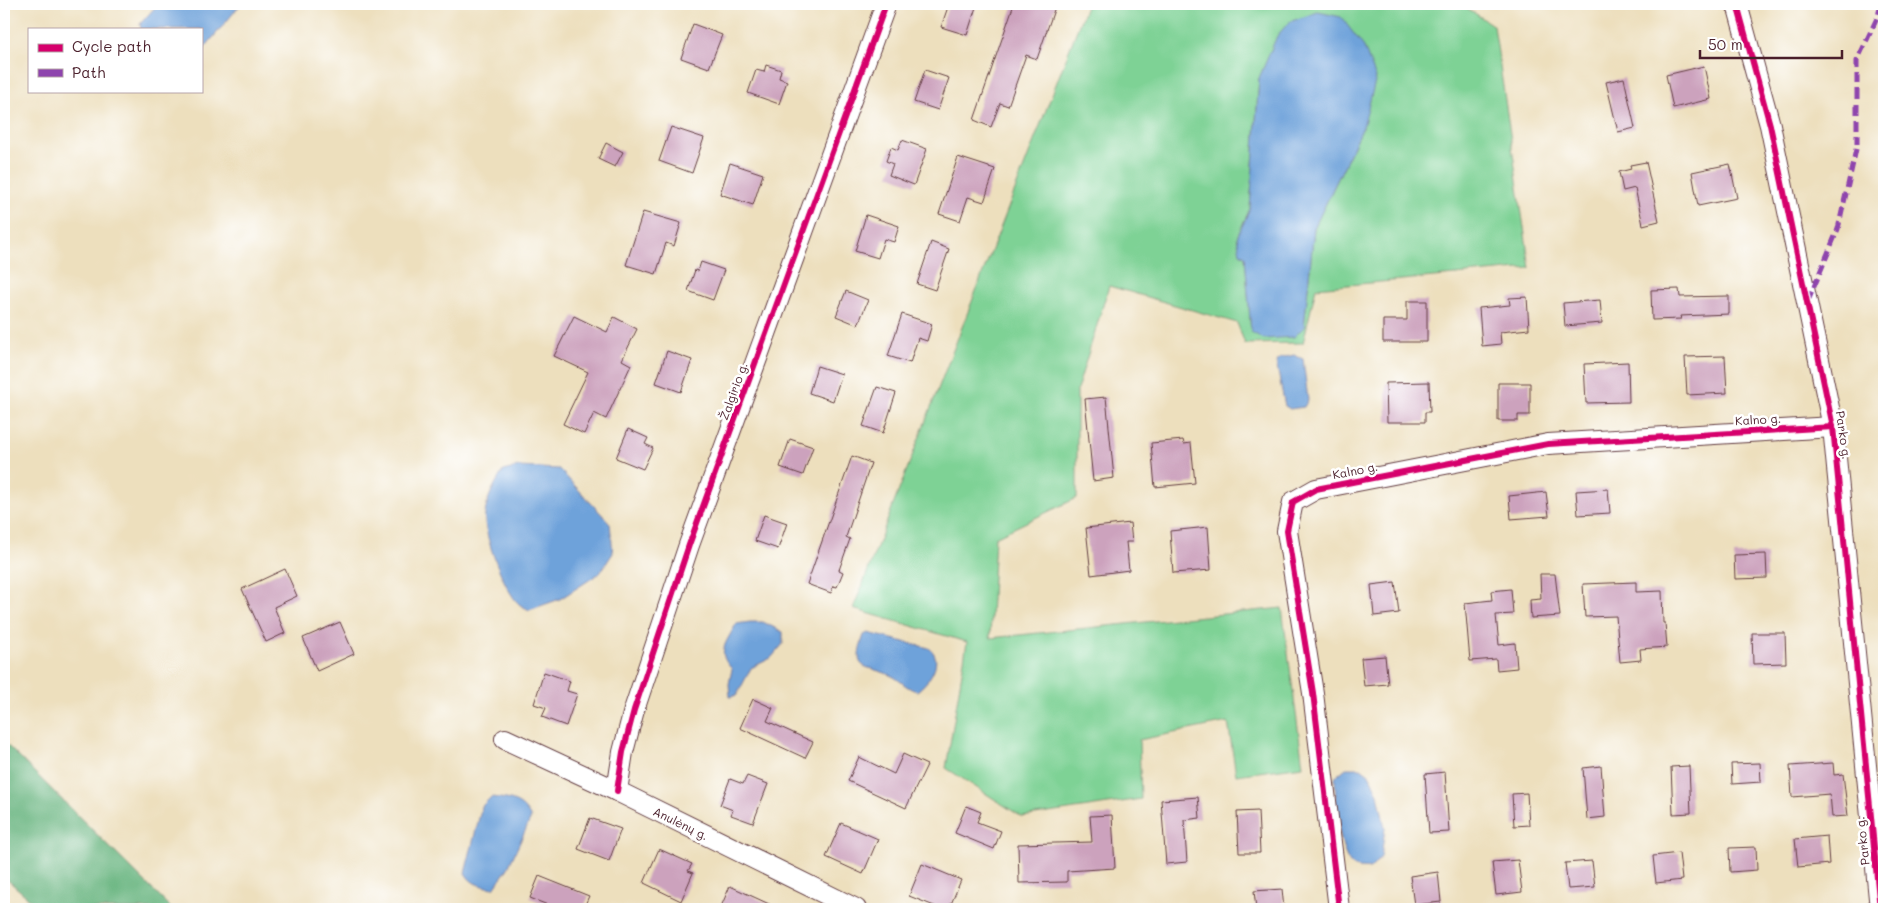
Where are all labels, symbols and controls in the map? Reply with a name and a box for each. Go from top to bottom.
legend [28,28,202,92]
scale bar [1700,28,1843,60]
text: 50 m [1708,34,1743,54]
text: Cycle path [72,36,151,56]
text: Path [72,62,106,82]
street label: Žalgirio g. [715,360,751,422]
street label: Kalno g. [1735,410,1781,428]
street label: Parko g. [1833,410,1855,460]
street label: Kalno g. [1331,458,1379,482]
street label: Anulėnų g. [651,803,711,843]
street label: Parko g. [1851,816,1873,866]

